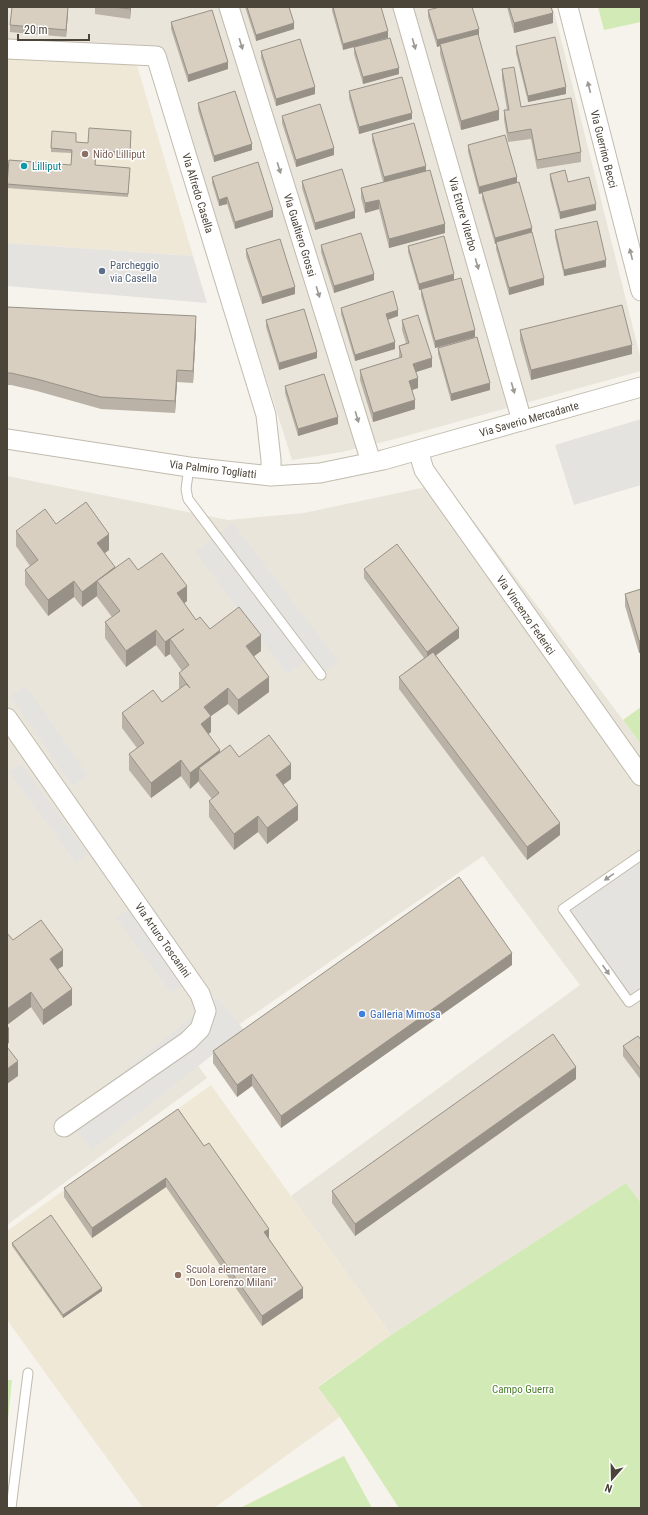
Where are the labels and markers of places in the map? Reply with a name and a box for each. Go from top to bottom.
place label: Nido Lilliput [93,148,145,161]
marker: Nido Lilliput [80,149,90,159]
place label: Lilliput [32,160,61,173]
marker: Lilliput [19,161,29,171]
place label: Parcheggio via Casella [110,259,159,285]
marker: Parcheggio via Casella [97,266,107,276]
place label: Galleria Mimosa [370,1008,441,1021]
marker: Galleria Mimosa [357,1009,367,1019]
place label: Scuola elementare "Don Lorenzo Milani" [186,1263,276,1289]
marker: Scuola elementare "Don Lorenzo Milani" [173,1270,183,1280]

